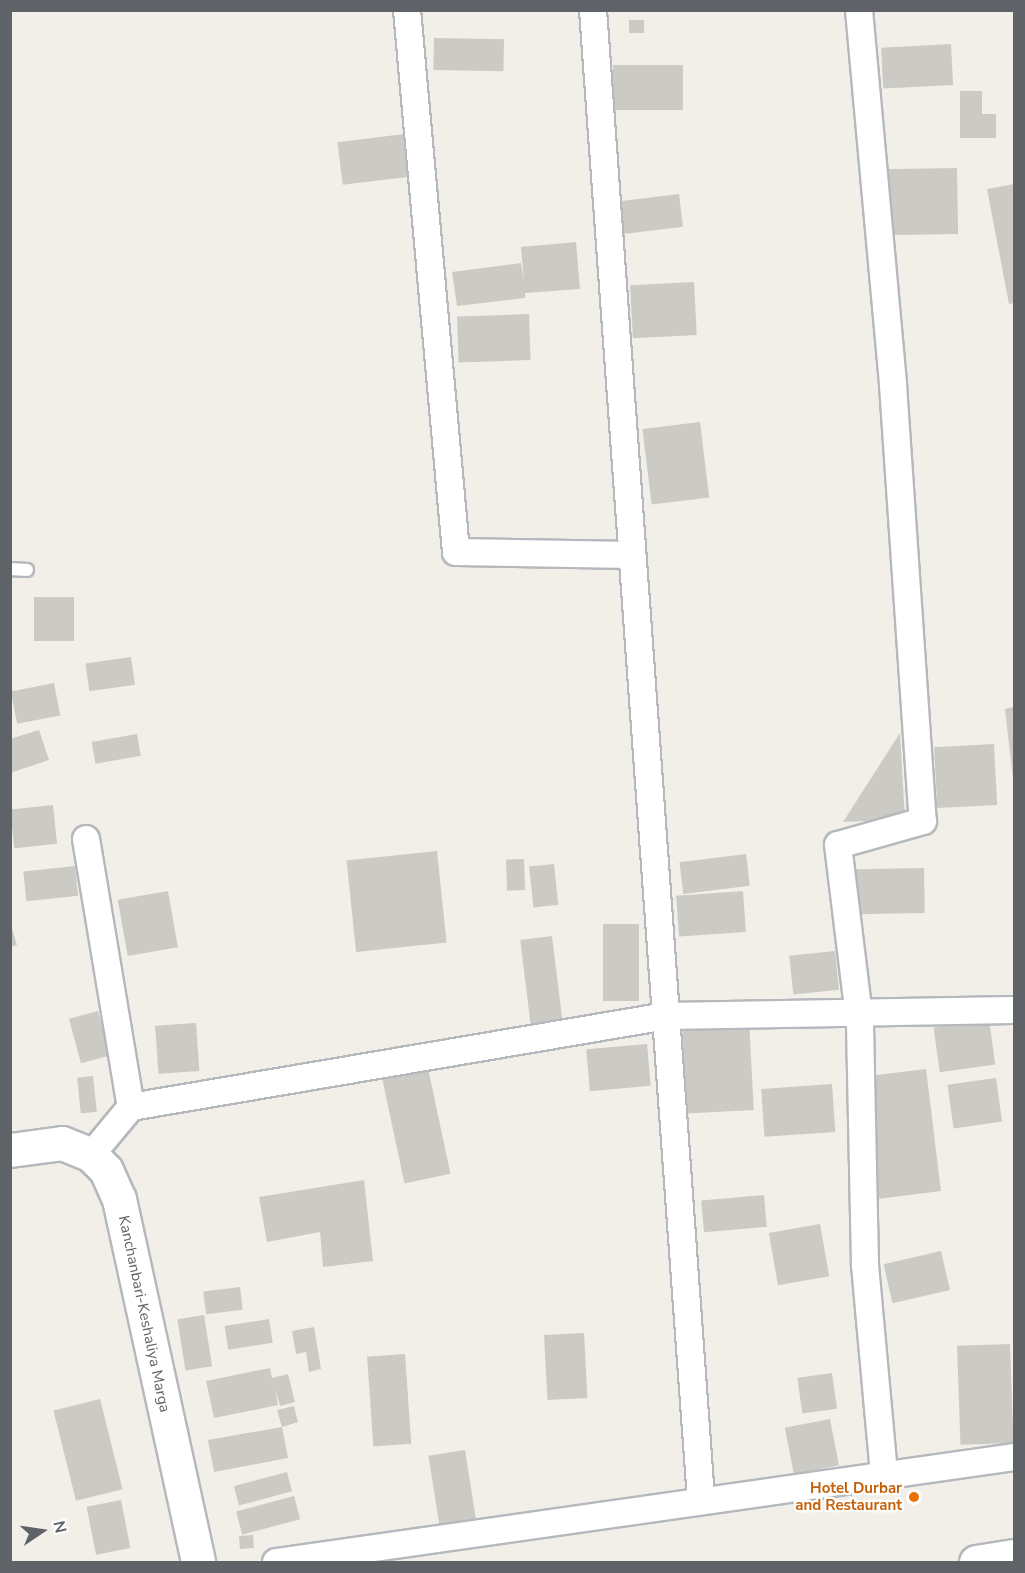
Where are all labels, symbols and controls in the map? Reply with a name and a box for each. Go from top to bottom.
street label: Kanchanbari-Keshaliya Marga [114,1214,174,1414]
place label: Hotel Durbar and Restaurant [795,1479,902,1514]
marker: Hotel Durbar and Restaurant [907,1490,921,1504]
north arrow [12,1501,72,1561]
text: N [47,1519,72,1535]

